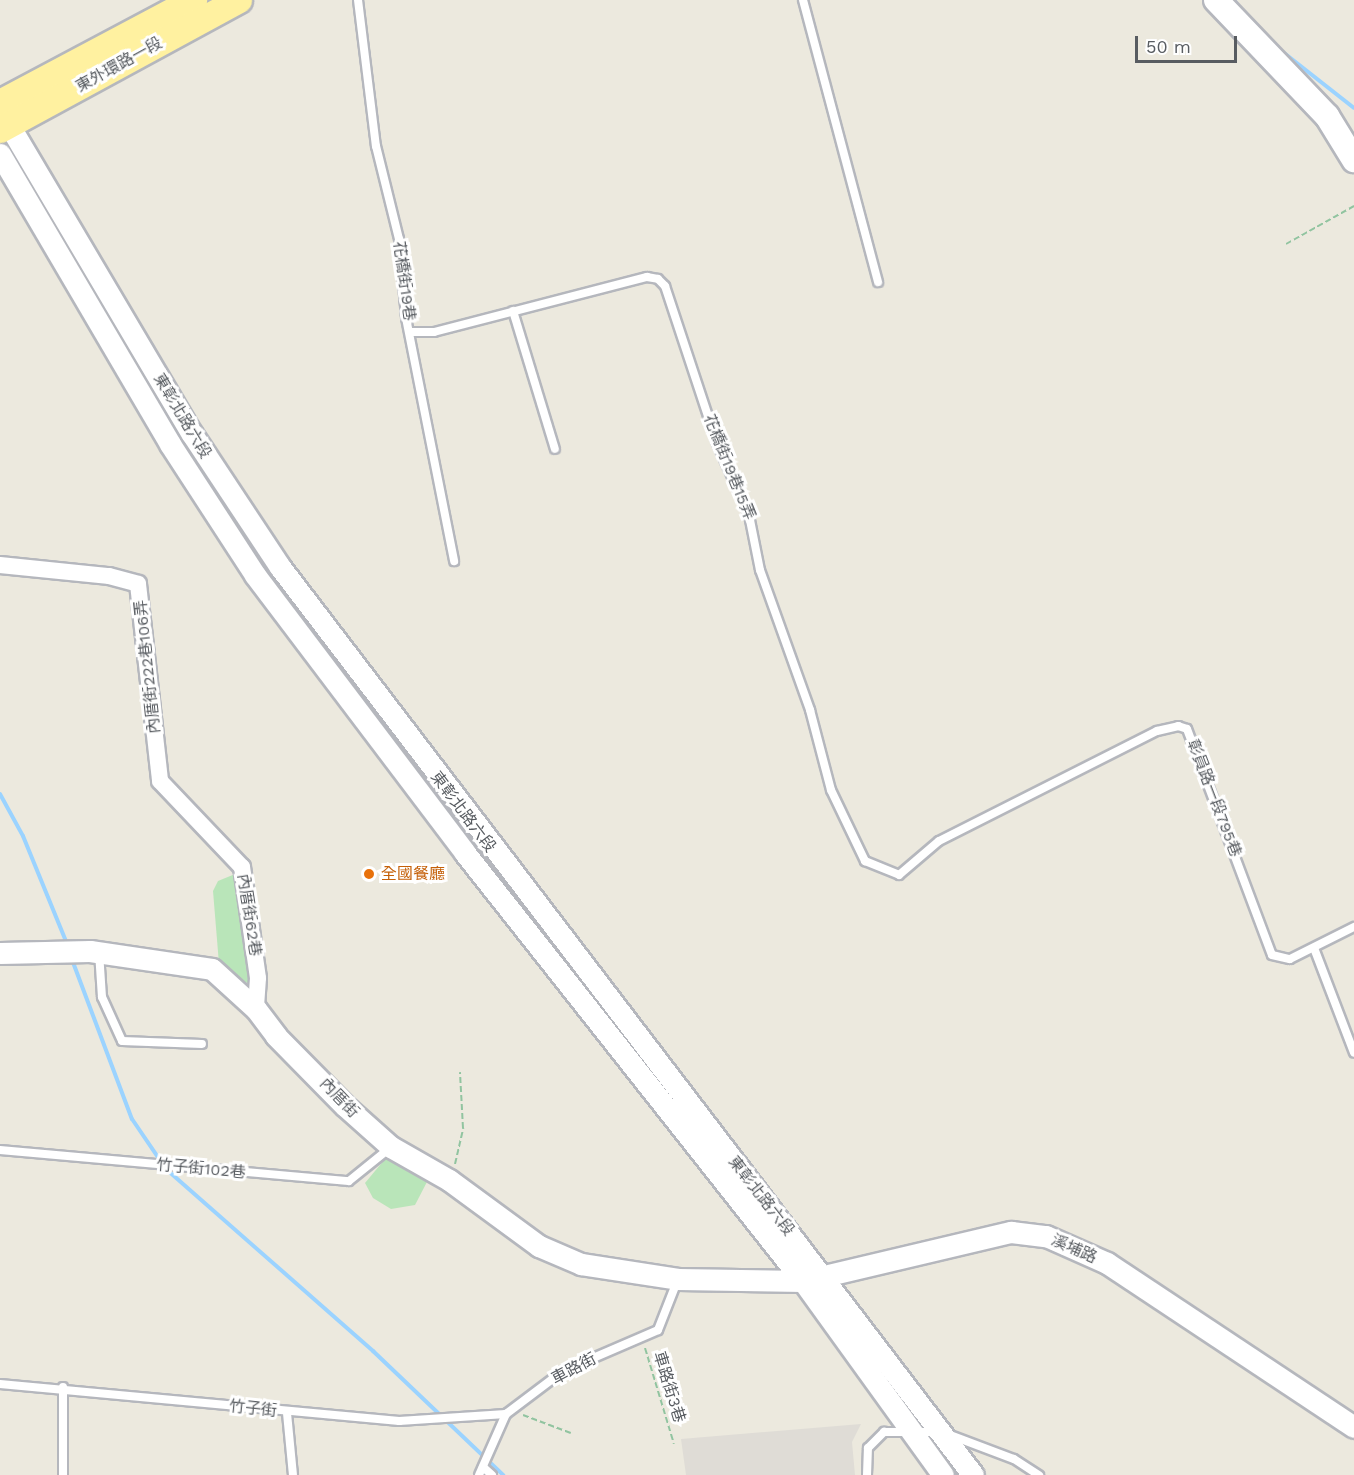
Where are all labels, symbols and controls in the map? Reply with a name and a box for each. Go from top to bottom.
scale bar [1138,24,1240,62]
street label: 東外環路一段 [72,33,166,97]
text: 50 m [1146,36,1191,57]
street label: 花橋街19巷 [389,240,419,322]
street label: 東彰北路六段 [149,370,215,462]
street label: 花橋街19巷15弄 [699,412,759,522]
street label: 內厝街222巷106弄 [131,599,165,735]
street label: 彰員路一段795巷 [1183,737,1245,859]
street label: 東彰北路六段 [426,768,500,856]
place label: 全國餐廳 [381,864,445,884]
marker: 全國餐廳 [362,867,376,881]
street label: 內厝街62巷 [233,872,265,958]
street label: 內厝街 [315,1074,363,1122]
street label: 東彰北路六段 [724,1152,798,1240]
street label: 竹子街102巷 [156,1156,246,1182]
street label: 溪埔路 [1048,1230,1100,1268]
street label: 車路街 [548,1349,600,1389]
street label: 車路街3巷 [649,1349,689,1425]
street label: 竹子街 [228,1397,278,1421]

